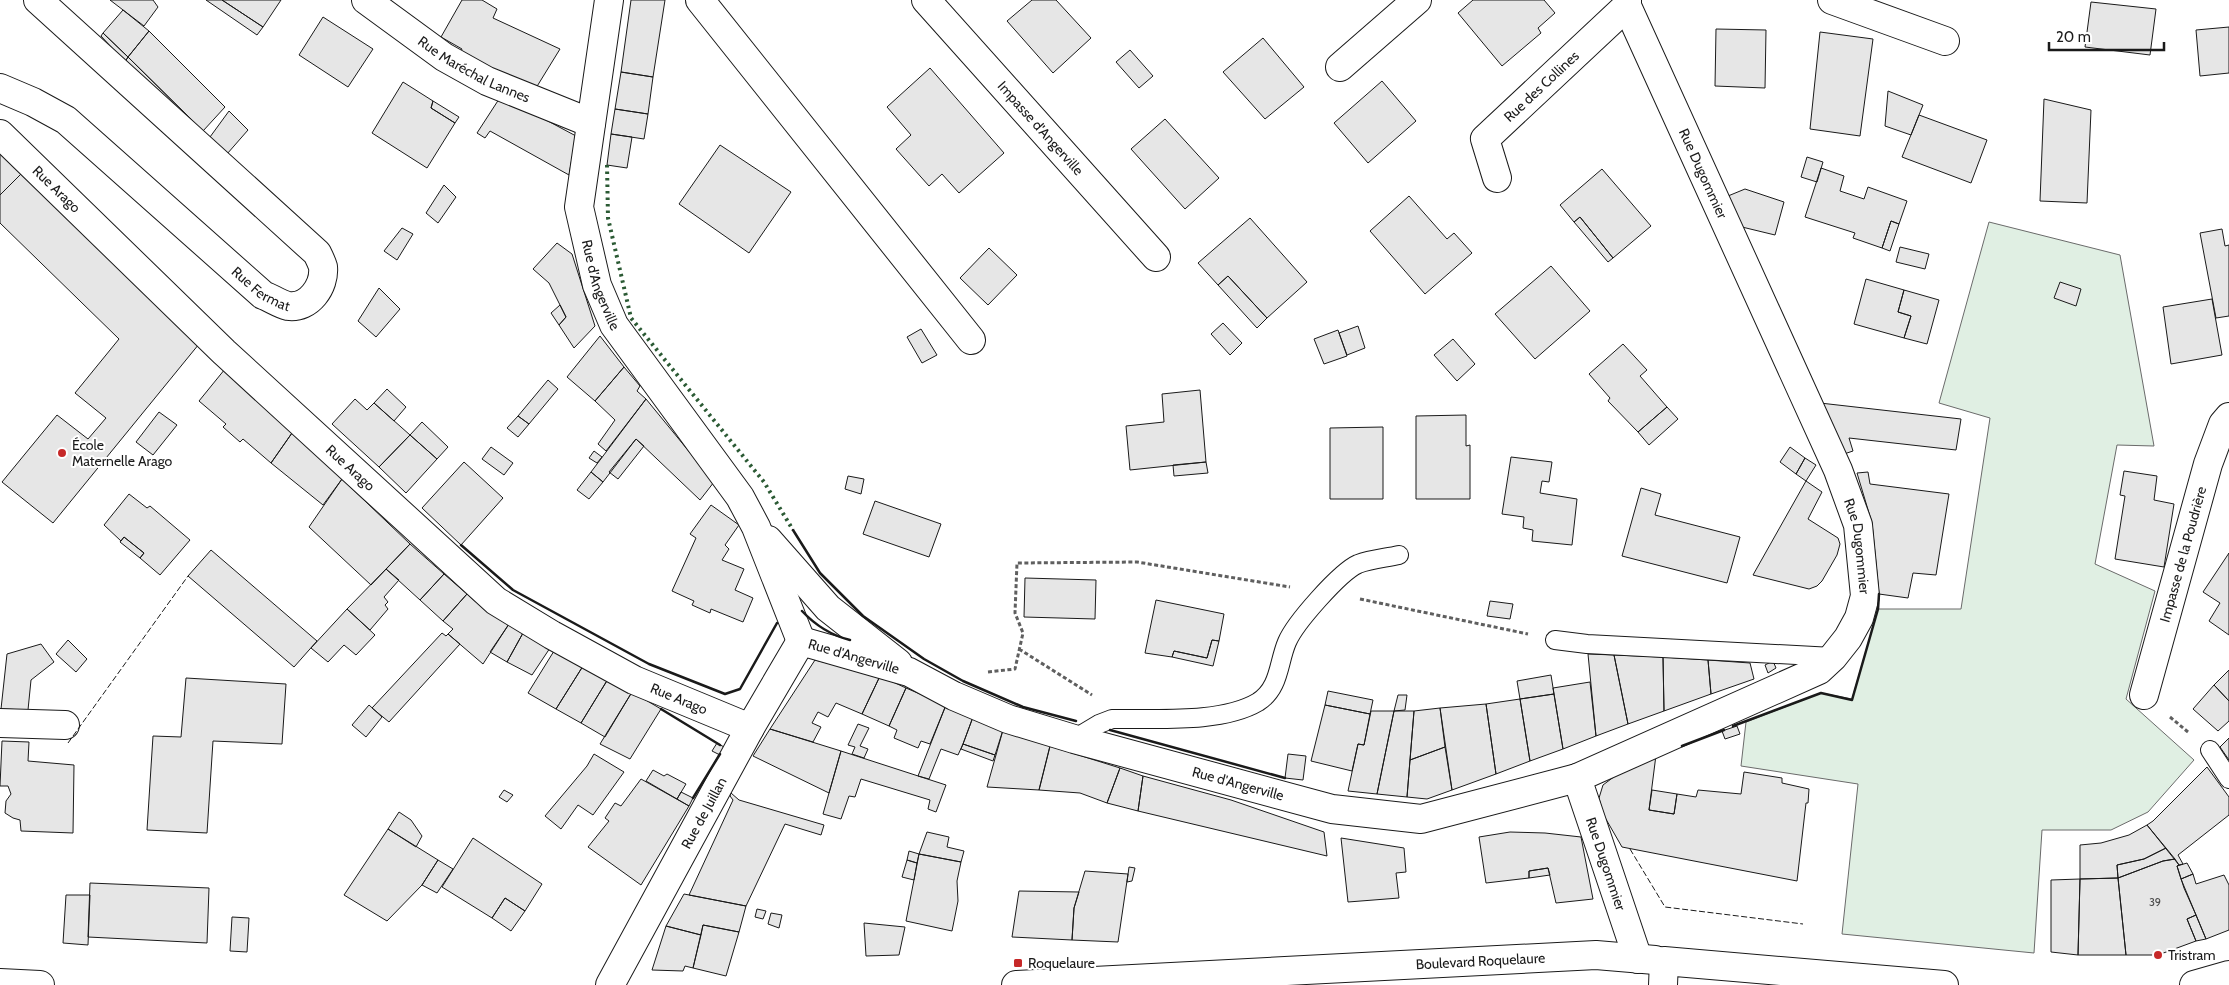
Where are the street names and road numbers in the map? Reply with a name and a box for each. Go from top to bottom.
street label: Rue Maréchal Lannes [414,32,533,107]
street label: Rue des Collines [1500,47,1583,126]
street label: Impasse d'Angerville [994,77,1088,179]
street label: Rue Dugommier [1675,126,1732,222]
street label: Rue Arago [29,162,85,217]
street label: Rue d'Angerville [578,238,624,334]
street label: Rue Fermat [228,262,292,315]
street label: Rue Arago [322,441,379,495]
street label: Impasse de la Poudrière [2156,484,2210,624]
street label: Rue Dugommier [1840,496,1874,595]
street label: Rue d'Angerville [806,635,902,678]
street label: Rue Arago [648,679,711,719]
street label: Rue d'Angerville [1190,762,1286,805]
street label: Rue de Juillan [677,774,731,852]
street label: Rue Dugommier [1582,815,1630,913]
street label: Boulevard Roquelaure [1415,949,1546,973]

